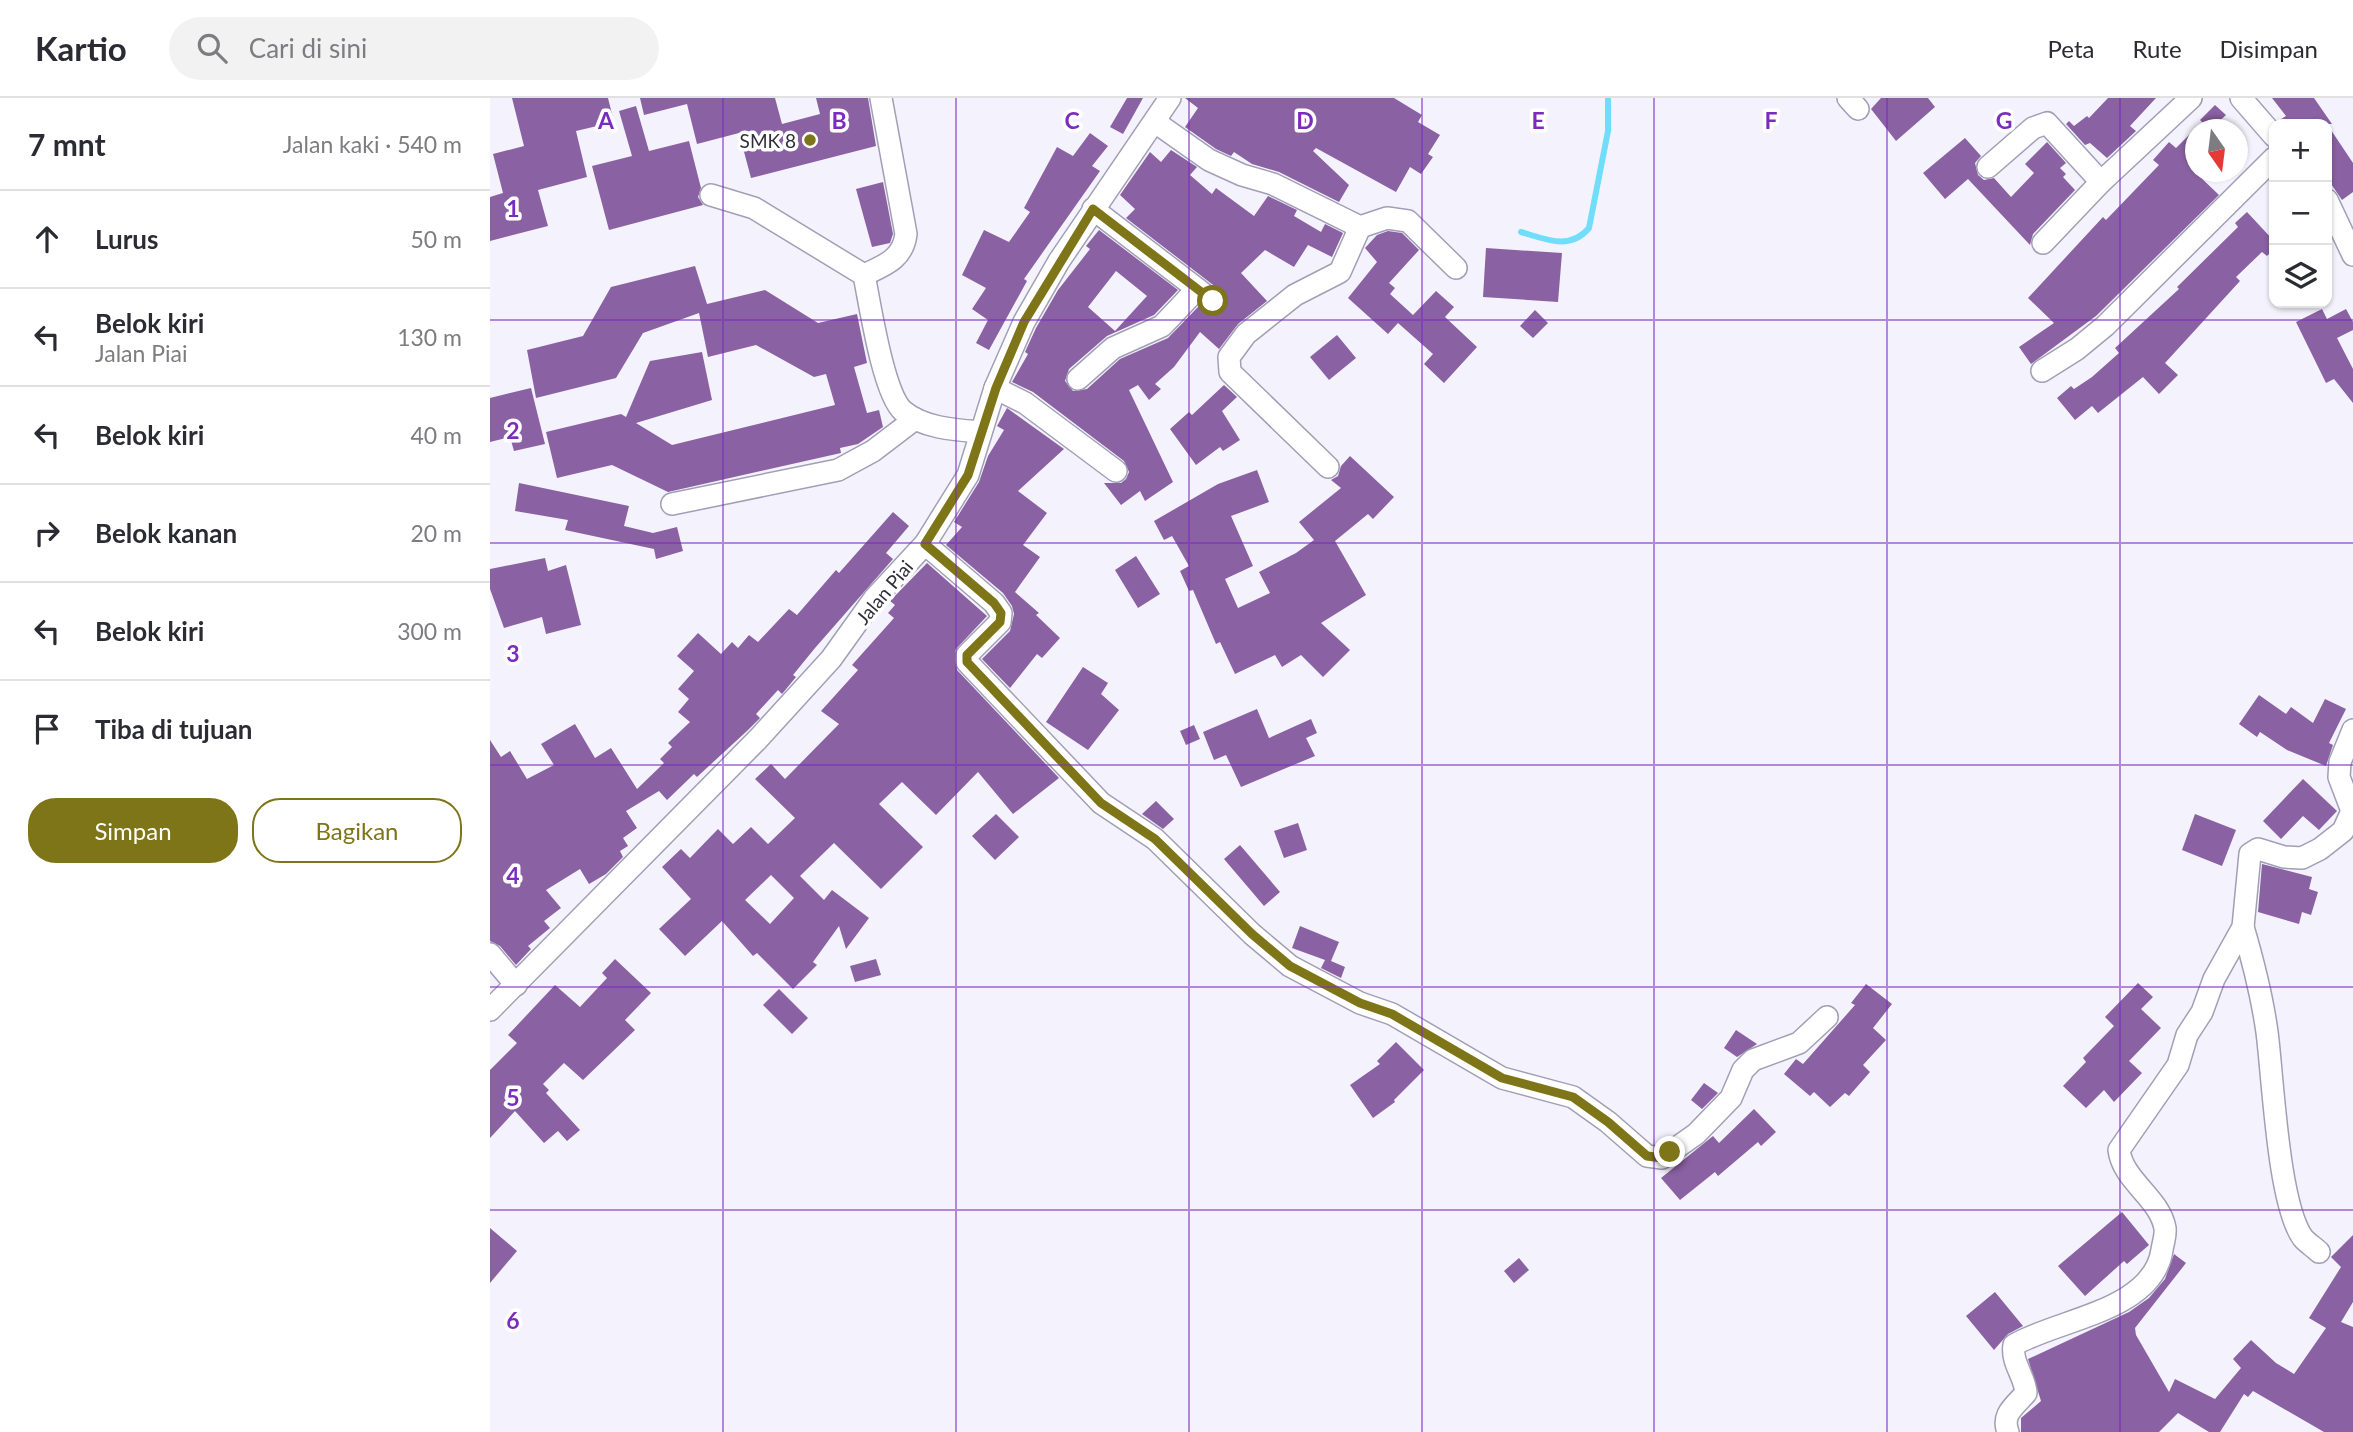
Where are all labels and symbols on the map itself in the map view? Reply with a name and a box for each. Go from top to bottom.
text: A [597,106,615,134]
text: B [831,106,847,134]
text: C [1064,106,1080,134]
text: D [1296,106,1314,134]
text: E [1531,106,1545,134]
text: F [1764,106,1778,134]
text: G [1996,106,2012,134]
north arrow [2185,119,2248,182]
place label: SMK 8 [740,129,796,152]
marker: SMK 8 [802,132,818,148]
text: 1 [506,194,520,222]
route start [1197,285,1228,316]
text: 2 [506,416,520,444]
street label: Jalan Piai [851,555,917,629]
text: 3 [506,639,520,667]
text: 4 [506,861,520,889]
text: 5 [506,1083,520,1111]
route end [1654,1136,1685,1167]
text: 6 [506,1306,520,1334]

